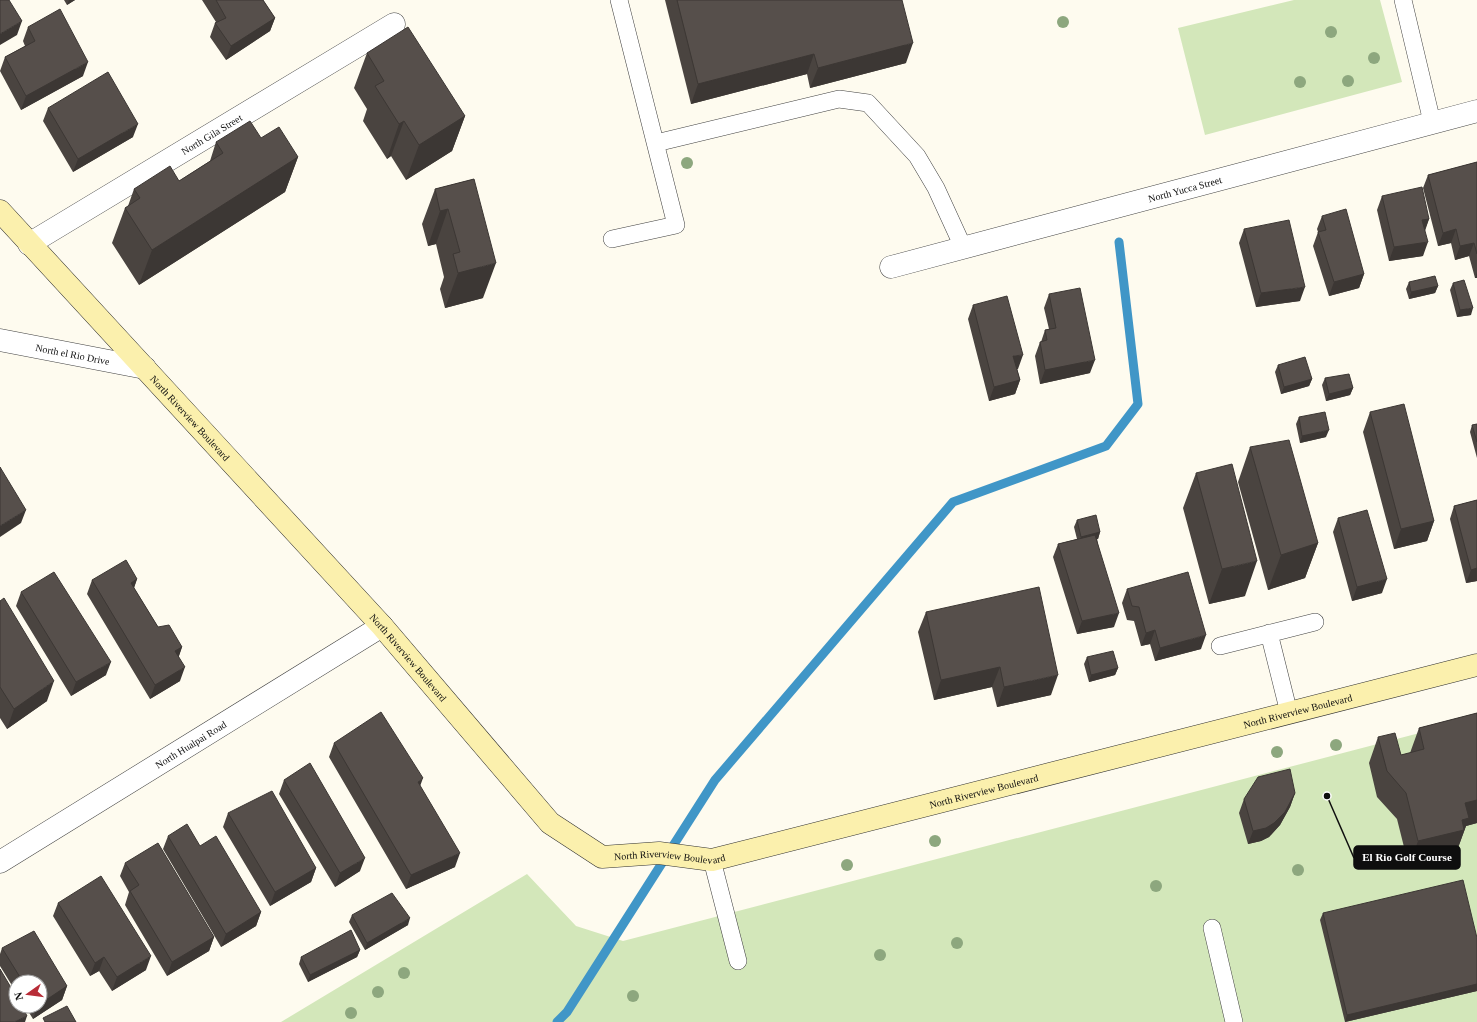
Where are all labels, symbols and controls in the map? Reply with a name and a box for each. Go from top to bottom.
street label: North Gila Street [179,112,244,157]
street label: North Yucca Street [1147,174,1223,204]
street label: North el Rio Drive [35,342,111,367]
street label: North Riverview Boulevard [148,373,232,463]
street label: North Riverview Boulevard [367,612,449,704]
street label: North Riverview Boulevard [1242,692,1353,730]
street label: North Hualpai Road [153,719,228,771]
street label: North Riverview Boulevard [928,772,1039,810]
callout: El Rio Golf Course [1354,846,1460,869]
street label: North Riverview Boulevard [614,848,726,866]
text: El Rio Golf Course [1362,851,1452,863]
north arrow [8,974,48,1014]
text: N [12,991,25,1002]

